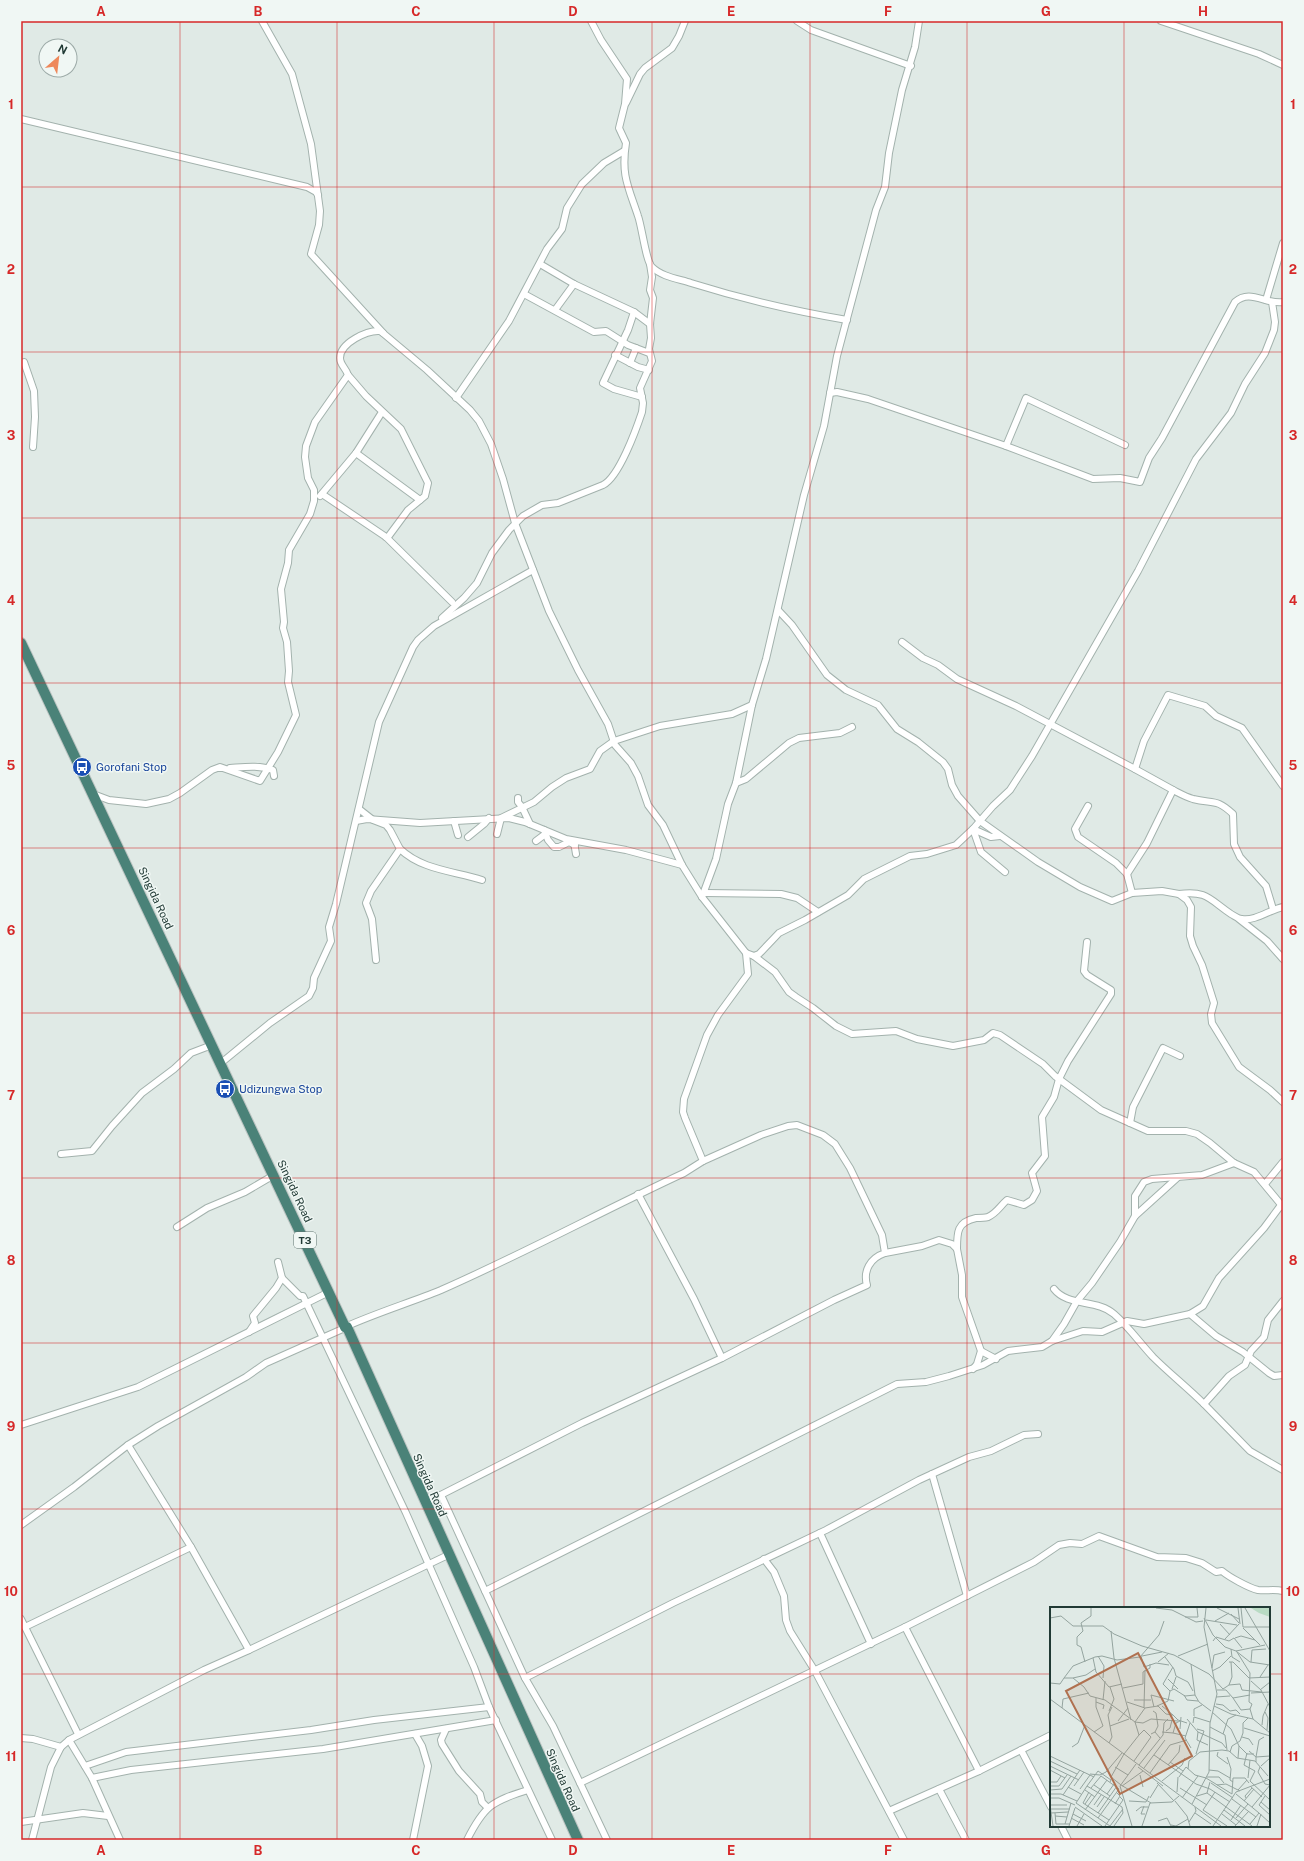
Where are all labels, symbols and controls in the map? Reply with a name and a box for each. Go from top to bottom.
text: A [96,4,106,19]
text: B [254,4,263,19]
text: C [411,4,421,19]
text: D [568,4,578,19]
text: E [727,4,735,19]
text: F [884,4,892,19]
text: G [1041,4,1051,19]
text: H [1198,4,1208,19]
north arrow [38,38,78,78]
text: N [56,42,69,56]
text: 1 [8,97,14,112]
text: 1 [1290,97,1296,112]
text: 2 [7,262,15,277]
text: 2 [1289,262,1297,277]
text: 3 [7,428,16,443]
text: 3 [1289,428,1298,443]
text: 4 [7,593,16,608]
text: 4 [1289,593,1298,608]
bus stop icon: Gorofani Stop [71,756,93,778]
text: 5 [7,758,16,773]
text: 5 [1289,758,1298,773]
place label: Gorofani Stop [96,761,167,773]
street label: Singida Road [136,865,176,931]
text: 6 [7,923,16,938]
text: 6 [1289,923,1298,938]
bus stop icon: Udizungwa Stop [214,1078,236,1100]
place label: Udizungwa Stop [239,1083,323,1095]
text: 7 [7,1088,15,1103]
text: 7 [1289,1088,1297,1103]
street label: Singida Road [275,1158,315,1224]
road number: T3 [294,1232,316,1248]
text: 8 [7,1253,16,1268]
text: 8 [1289,1253,1298,1268]
text: 9 [7,1419,15,1434]
text: 9 [1289,1419,1297,1434]
street label: Singida Road [411,1452,449,1518]
text: 10 [4,1584,18,1599]
text: 10 [1286,1584,1300,1599]
inset map [1050,1607,1270,1827]
street label: Singida Road [544,1747,582,1813]
text: 11 [5,1749,17,1764]
text: 11 [1287,1749,1299,1764]
text: A [96,1843,106,1858]
text: B [254,1843,263,1858]
text: C [411,1843,421,1858]
text: D [568,1843,578,1858]
text: E [727,1843,735,1858]
text: F [884,1843,892,1858]
text: G [1041,1843,1051,1858]
text: H [1198,1843,1208,1858]

